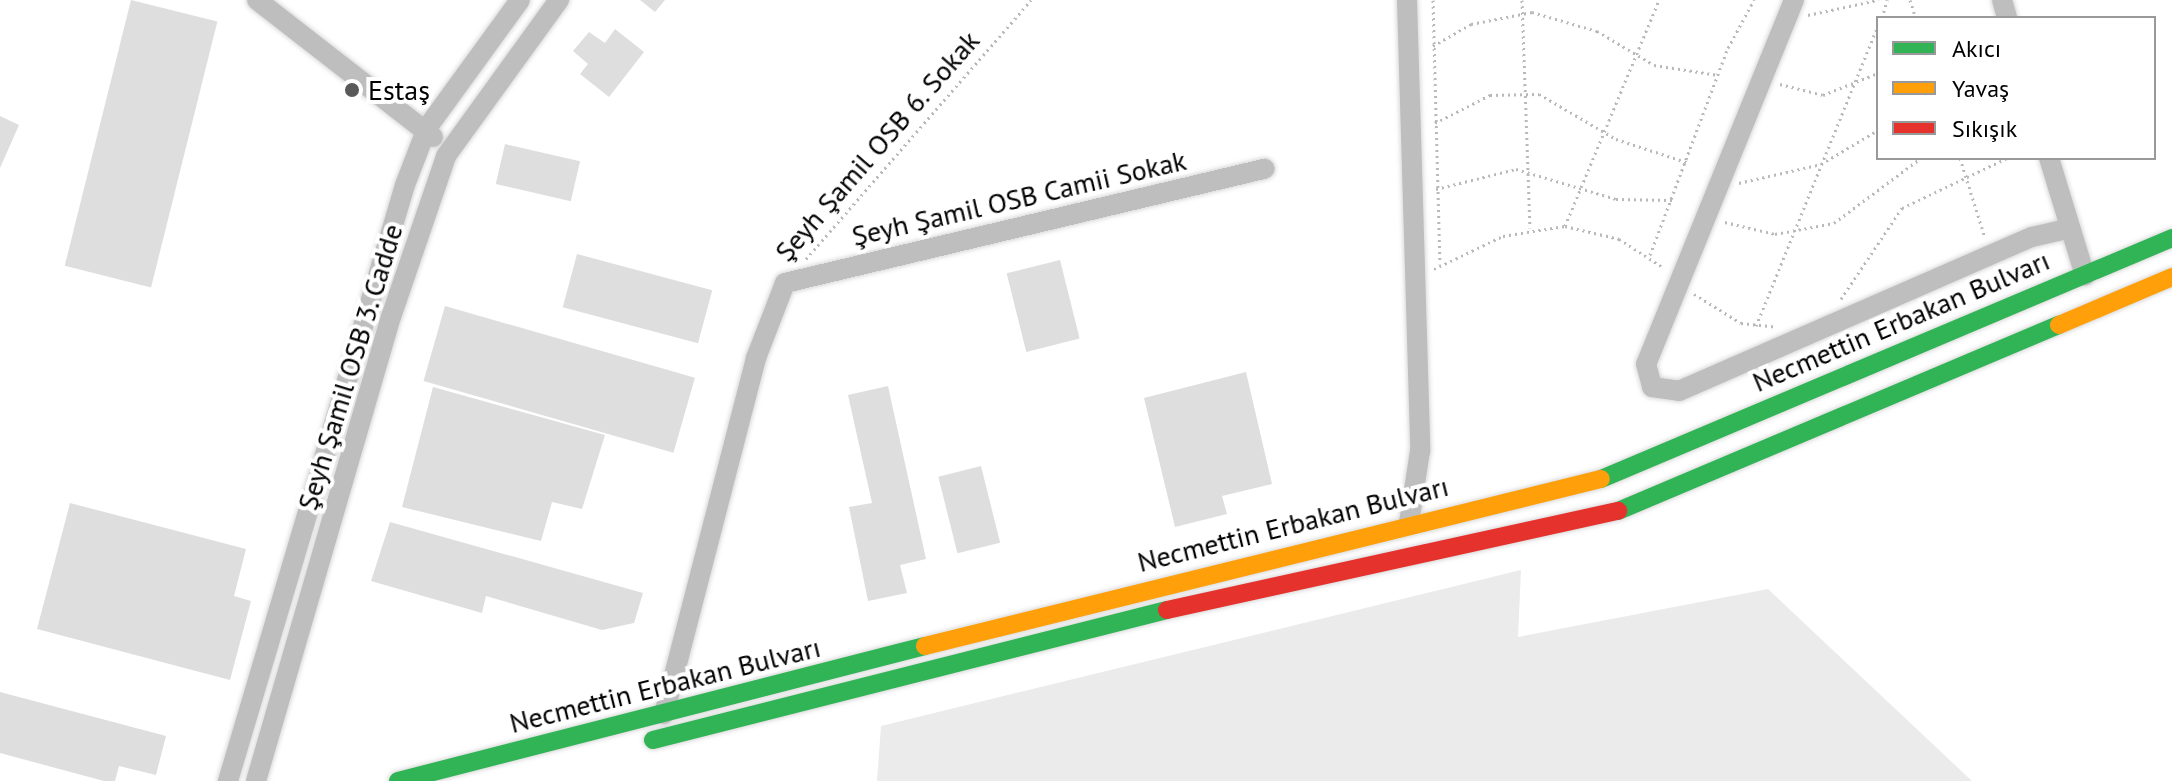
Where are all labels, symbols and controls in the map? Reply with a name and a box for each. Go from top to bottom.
legend [1876,16,2156,160]
street label: Şeyh Şamil OSB 6. Sokak [767,23,987,269]
text: Akıcı [1952,33,2001,64]
place label: Estaş [368,73,430,107]
text: Yavaş [1952,73,2009,104]
marker: Estaş [343,81,361,99]
text: Sıkışık [1952,113,2017,144]
street label: Şeyh Şamil OSB Camii Sokak [849,143,1189,253]
street label: Şeyh Şamil OSB 3. Cadde [290,219,410,515]
street label: Necmettin Erbakan Bulvarı [1747,243,2055,399]
street label: Necmettin Erbakan Bulvarı [1134,469,1452,579]
street label: Necmettin Erbakan Bulvarı [506,630,824,740]

